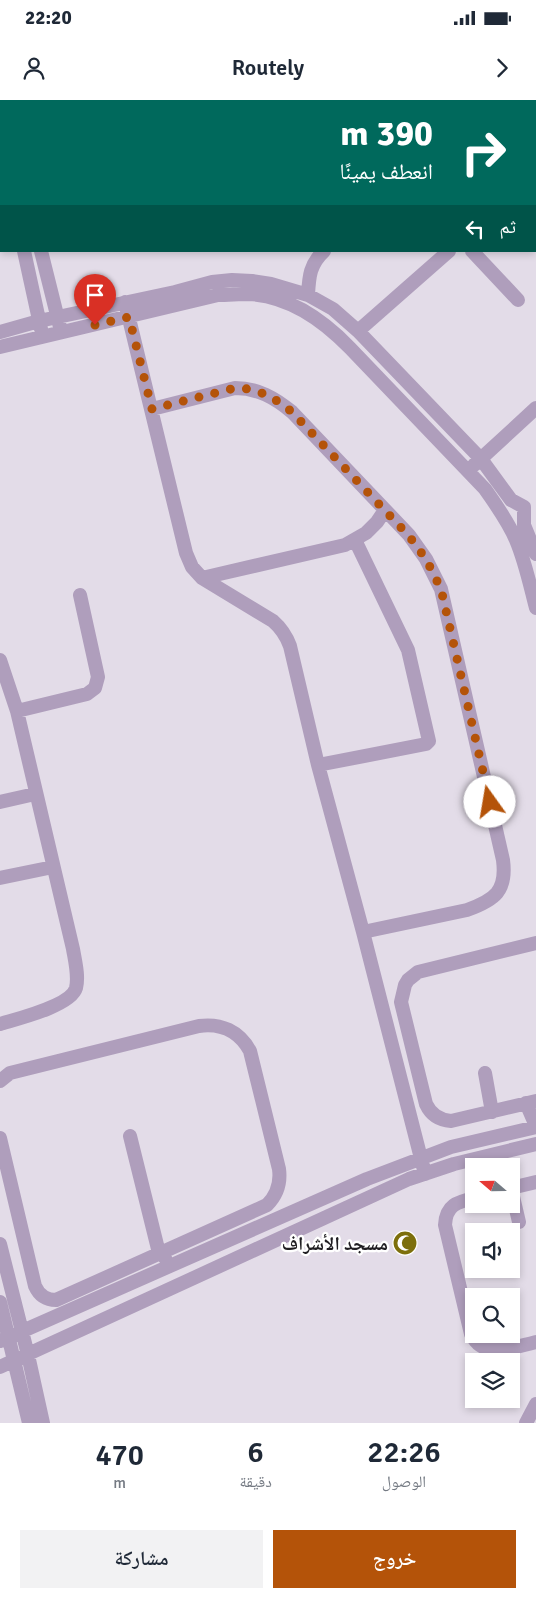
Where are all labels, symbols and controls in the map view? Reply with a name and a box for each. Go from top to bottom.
text: 22:20 [25,6,72,30]
icon: person [20,54,48,82]
text: Routely [232,54,304,81]
icon: forward [488,54,516,82]
text: 390 m [340,112,433,155]
icon: right [451,120,516,185]
text: انعطف يمينًا [339,158,433,185]
icon: left [461,215,489,243]
text: ثم [499,215,516,239]
pin [74,274,116,325]
icon: arrive [81,281,109,309]
position arrow [463,775,515,827]
north arrow [465,1158,520,1212]
map controls [465,1158,520,1408]
button: sound [465,1223,520,1278]
mosque icon: مسجد الأشراف [392,1230,418,1256]
place label: مسجد الأشراف [282,1232,388,1256]
button: search [465,1288,520,1343]
button: layers [465,1353,520,1408]
text: 6 [248,1434,264,1471]
text: 22:26 [367,1434,441,1471]
text: 470 [95,1437,144,1474]
text: دقيقة [239,1472,272,1492]
text: الوصول [382,1472,426,1492]
text: m [113,1473,126,1493]
button: مشاركة [20,1530,263,1588]
button: خروج [273,1530,516,1588]

